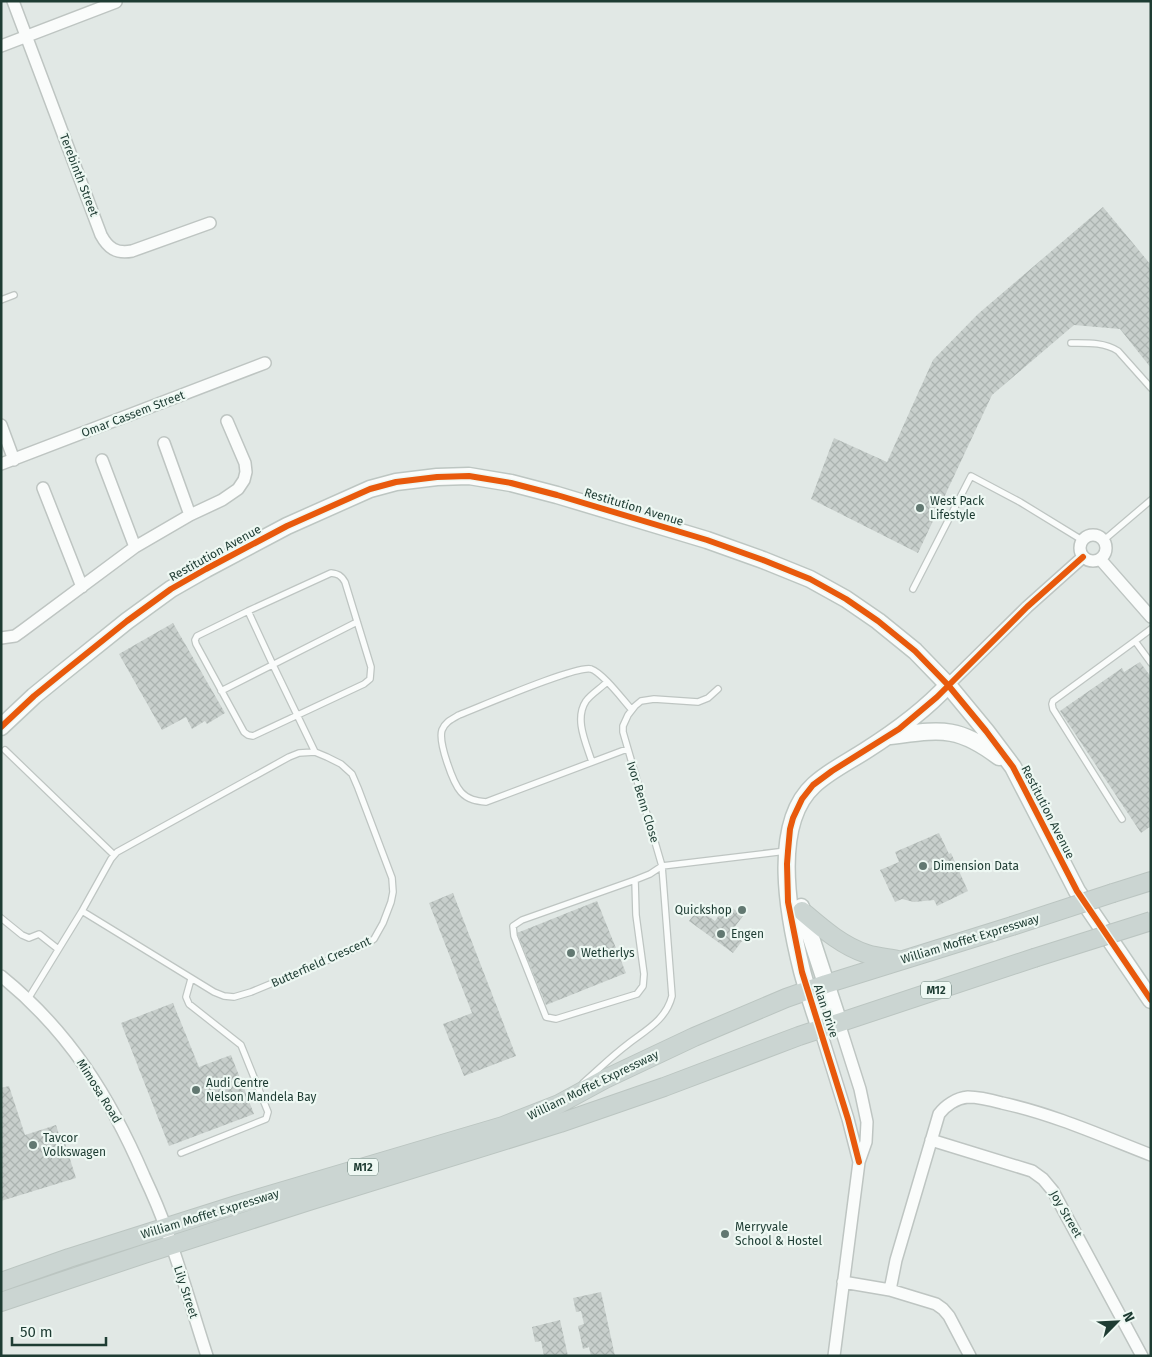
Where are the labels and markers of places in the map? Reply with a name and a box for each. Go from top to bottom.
place label: West Pack Lifestyle [930,494,985,522]
marker: West Pack Lifestyle [914,502,926,514]
place label: Dimension Data [933,859,1019,873]
marker: Dimension Data [917,860,929,872]
place label: Quickshop [675,903,732,917]
marker: Quickshop [736,904,748,916]
place label: Engen [731,927,764,941]
marker: Engen [715,928,727,940]
place label: Wetherlys [581,946,635,960]
marker: Wetherlys [565,947,577,959]
place label: Audi Centre Nelson Mandela Bay [206,1076,316,1104]
marker: Audi Centre Nelson Mandela Bay [190,1084,202,1096]
place label: Tavcor Volkswagen [43,1131,106,1159]
marker: Tavcor Volkswagen [27,1139,39,1151]
place label: Merryvale School & Hostel [735,1220,822,1248]
marker: Merryvale School & Hostel [719,1228,731,1240]

